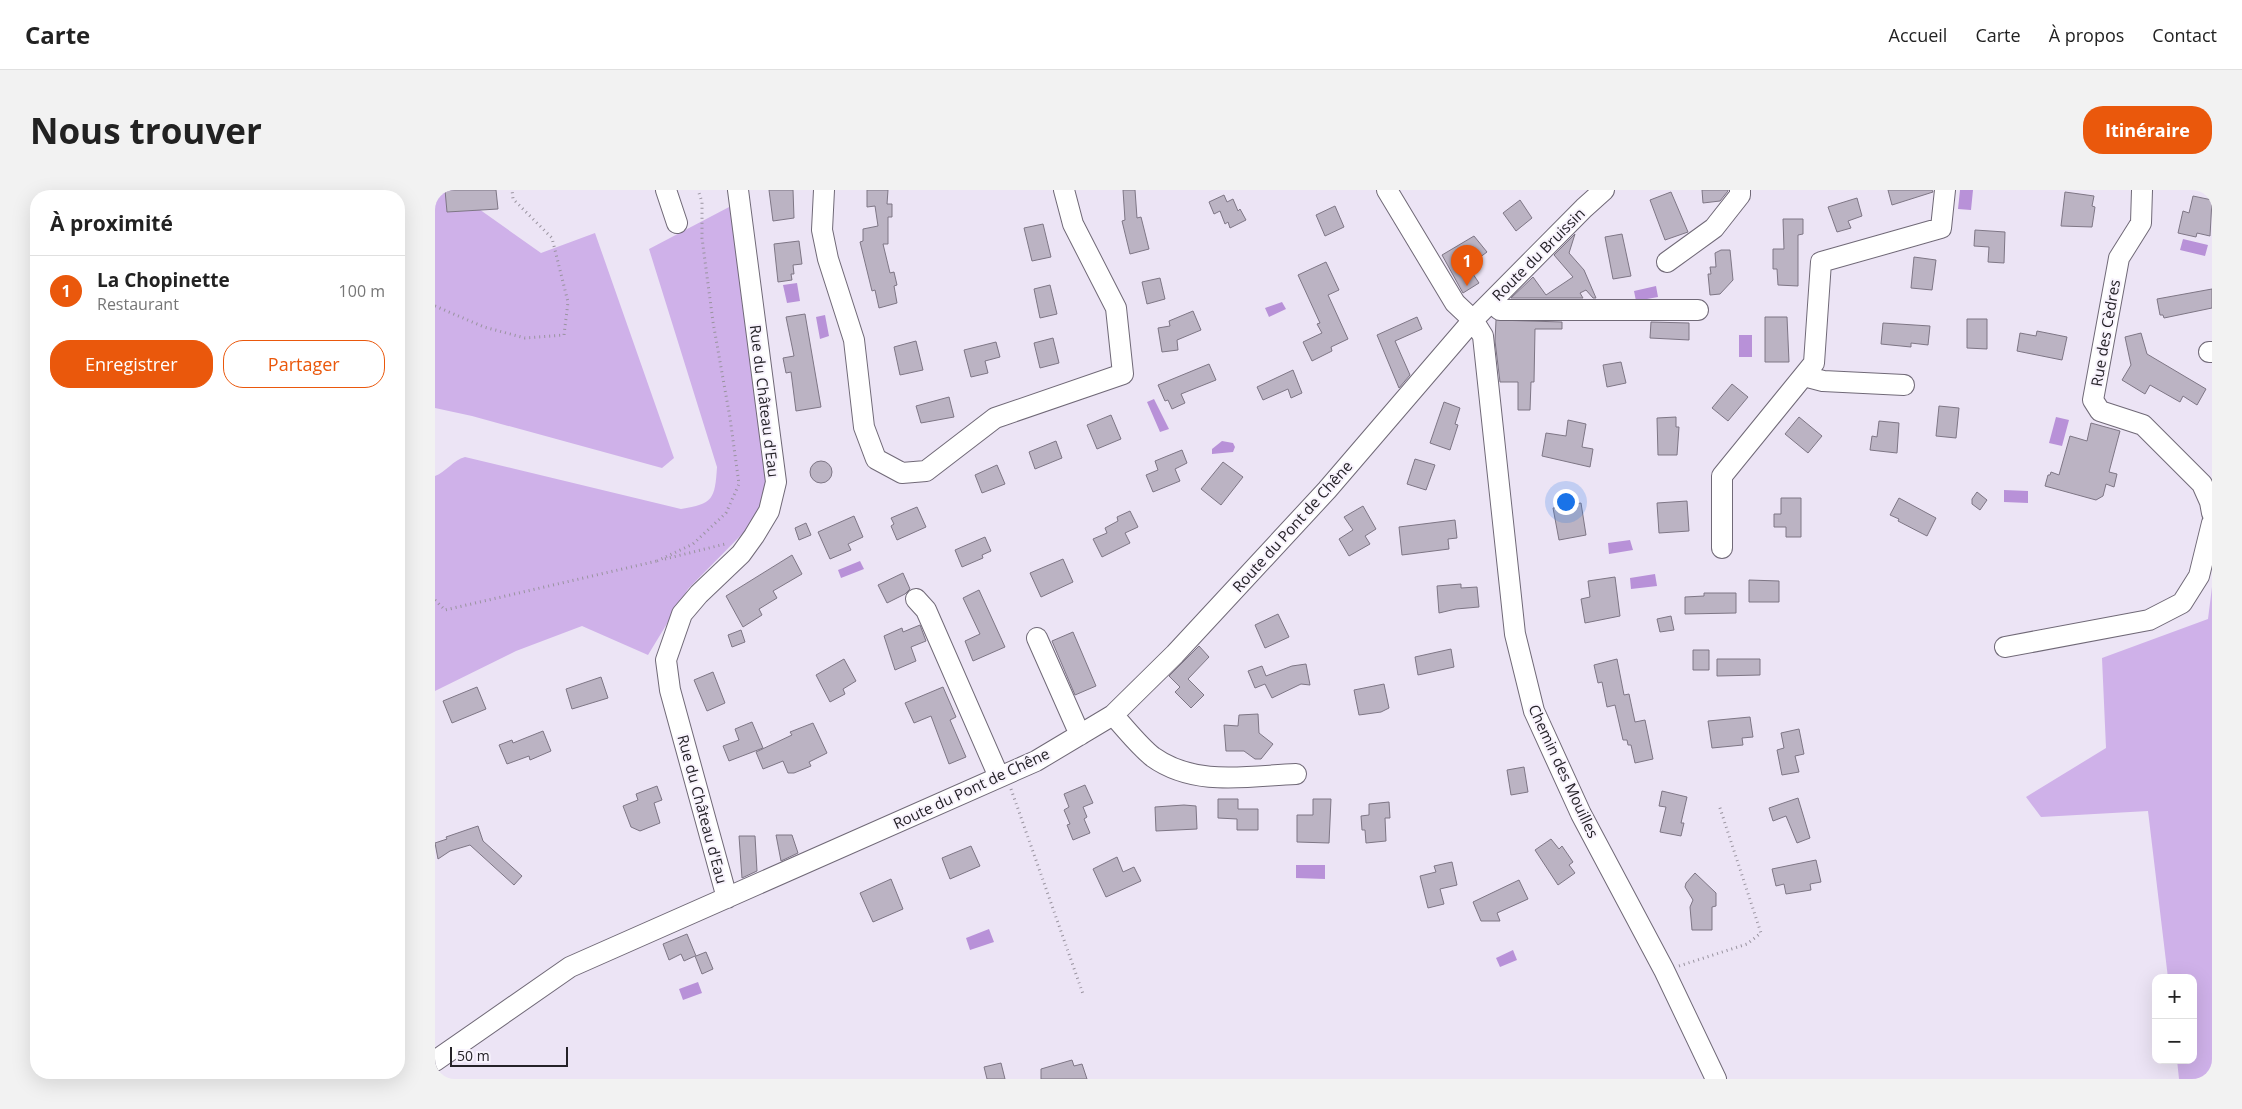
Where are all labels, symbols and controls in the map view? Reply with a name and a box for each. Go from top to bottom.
text: Carte [25,18,90,51]
text: Accueil [1889,23,1947,47]
text: Carte [1975,23,2021,47]
text: À propos [2049,23,2124,47]
text: Contact [2152,23,2217,47]
button: Itinéraire [2083,106,2212,154]
text: Nous trouver [30,107,262,154]
street label: Route du Bruissin [1487,203,1589,305]
text: À proximité [50,209,173,237]
pin: 1 [1451,245,1483,286]
text: La Chopinette [97,267,230,293]
street label: Rue des Cèdres [2086,278,2124,388]
text: 1 [61,280,71,302]
text: 100 m [339,280,385,302]
text: Restaurant [97,293,179,315]
street label: Rue du Château d'Eau [746,324,784,478]
button: Enregistrer [50,340,213,388]
button: Partager [223,340,385,388]
street label: Route du Pont de Chêne [1228,456,1356,596]
your location [1553,489,1579,515]
street label: Chemin des Mouilles [1524,701,1604,841]
street label: Rue du Château d'Eau [673,732,733,886]
street label: Route du Pont de Chêne [890,743,1052,833]
map controls [2152,974,2197,1064]
button: + [2152,974,2197,1019]
button: − [2152,1019,2197,1064]
scale bar [450,1044,567,1067]
text: 50 m [457,1046,490,1065]

